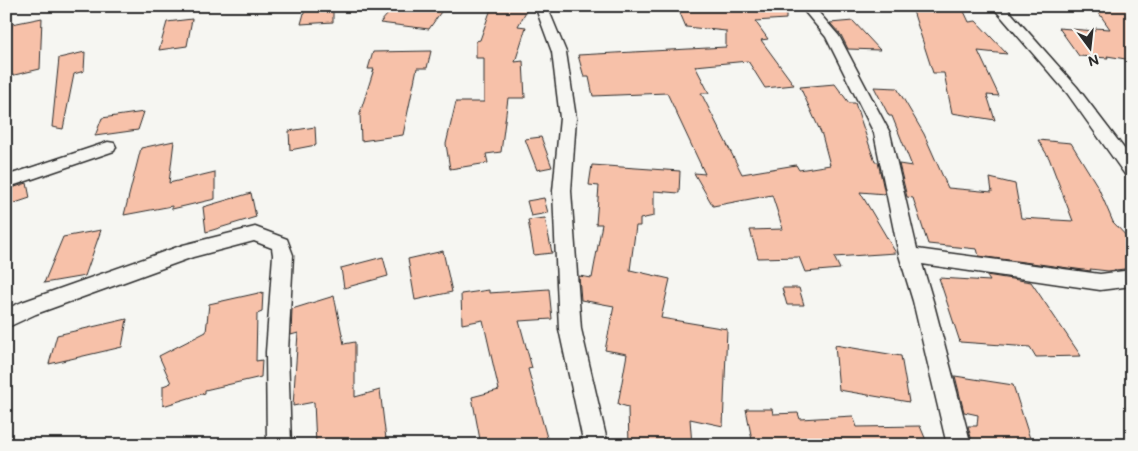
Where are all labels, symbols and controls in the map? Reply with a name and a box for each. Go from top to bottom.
north arrow [1066,22,1116,72]
text: N [1086,51,1101,70]

